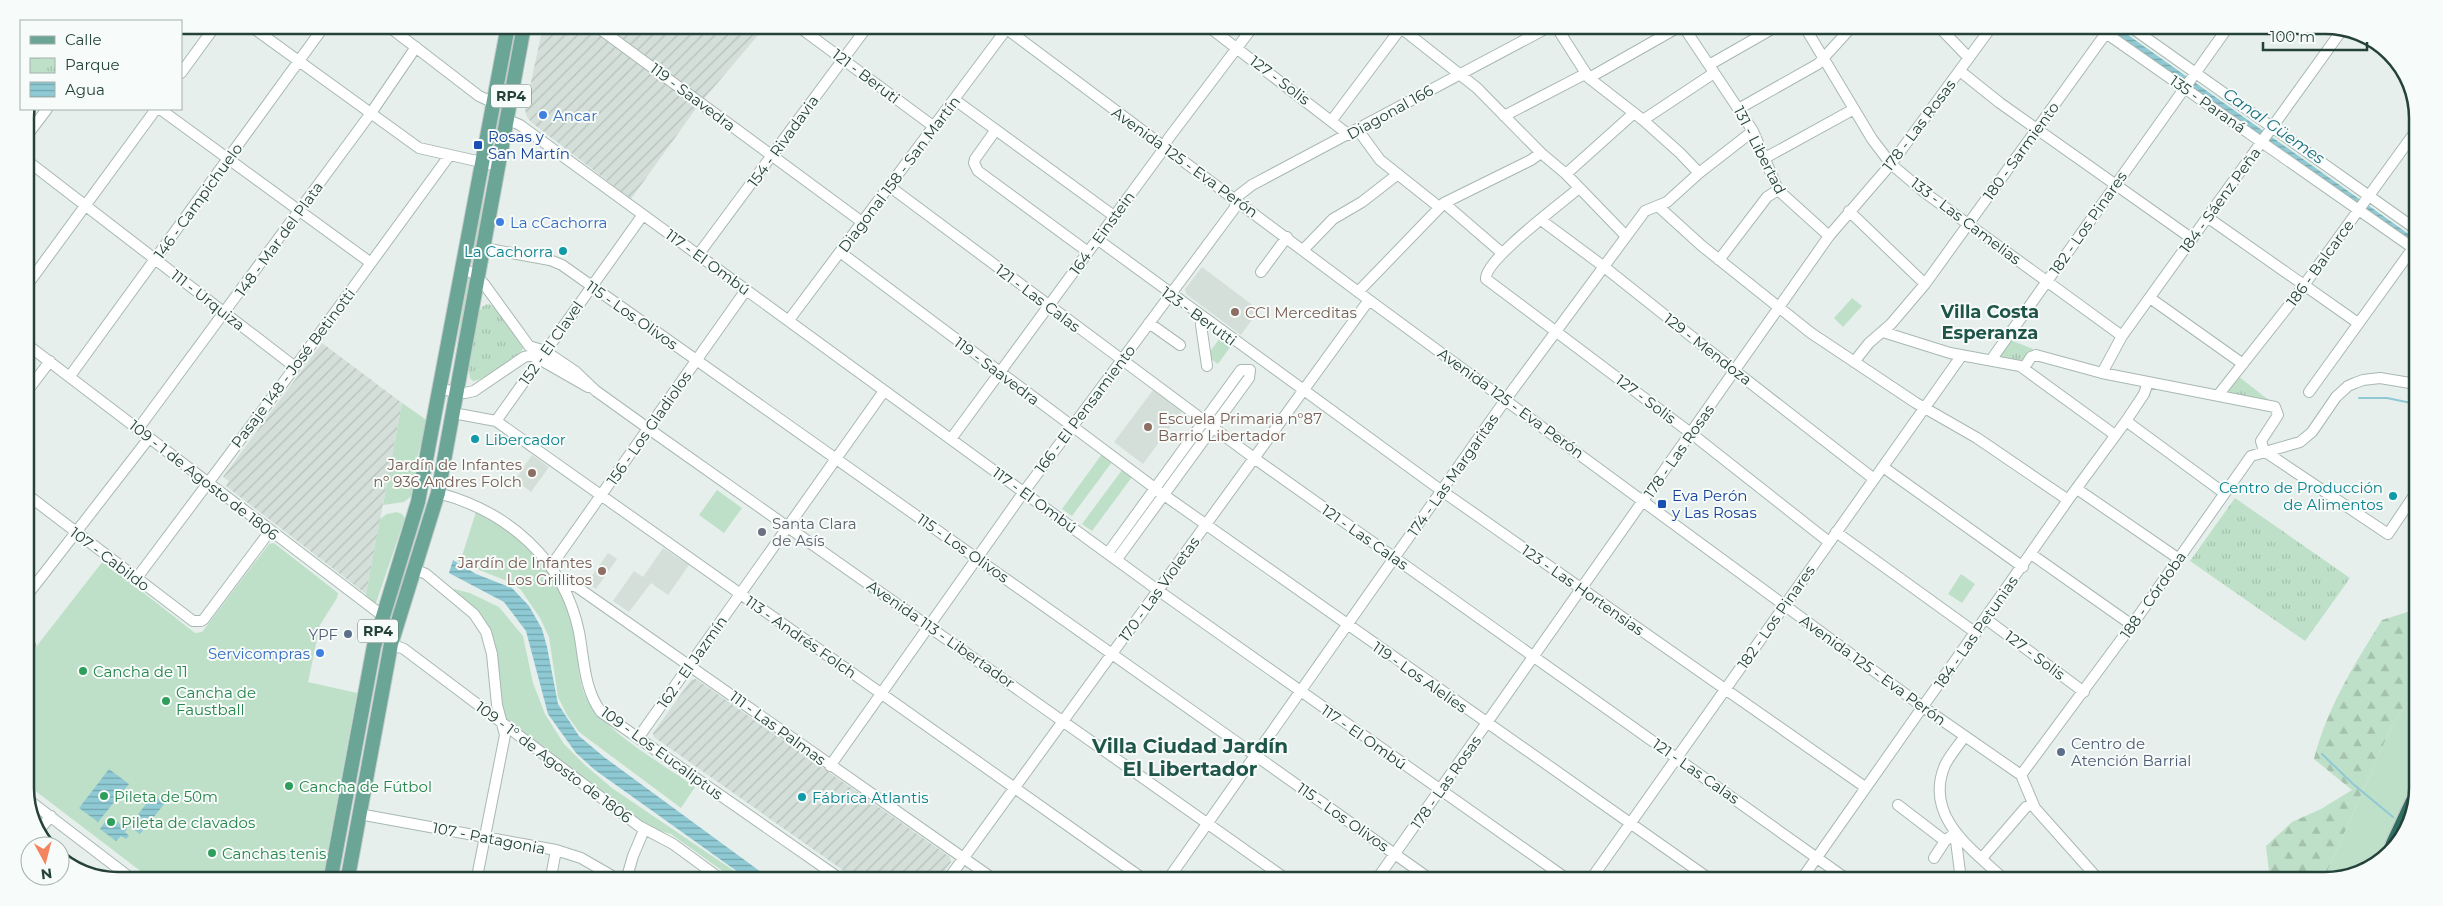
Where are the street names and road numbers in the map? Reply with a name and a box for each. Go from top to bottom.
street label: 121 - Beruti [829,44,903,108]
street label: 127 - Solis [1246,51,1314,109]
street label: 119 - Saavedra [647,59,739,135]
street label: 135 - Paraná [2166,71,2250,137]
street label: 178 - Las Rosas [1878,75,1960,175]
street label: Diagonal 166 [1344,81,1436,143]
road number: RP4 [491,84,531,108]
street label: 154 - Rivadavia [743,91,823,191]
street label: Diagonal 158 - San Martín [834,92,964,256]
street label: 180 - Sarmiento [1979,98,2063,204]
street label: Avenida 125 - Eva Perón [1108,103,1262,221]
street label: 131 - Libertad [1730,103,1790,197]
street label: 146 - Campichuelo [150,139,246,263]
street label: 184 - Sáenz Peña [2175,143,2265,257]
street label: 182 - Los Pinares [2045,167,2131,279]
street label: 133 - Las Camelias [1907,173,2025,269]
street label: 148 - Mar del Plata [231,178,327,300]
street label: 164 - Einstein [1065,188,1139,278]
street label: 186 - Balcarce [2282,216,2358,310]
street label: 117 - El Ombú [662,225,754,299]
street label: 121 - Las Calas [992,260,1084,336]
street label: 111 - Urquiza [167,265,249,335]
street label: 115 - Los Olivos [582,276,682,354]
street label: 123 - Berutti [1158,282,1240,350]
street label: Pasaje 148 - José Betinotti [227,285,359,451]
street label: 152 - El Clavel [515,297,587,389]
street label: 129 - Mendoza [1660,309,1756,389]
street label: 119 - Saavedra [951,333,1043,409]
street label: 166 - El Pensamiento [1031,341,1139,477]
street label: Avenida 125 - Eva Perón [1434,344,1588,462]
street label: 156 - Los Gladiolos [603,367,695,489]
street label: 127 - Solis [1612,370,1680,428]
street label: 178 - Las Rosas [1640,401,1718,501]
street label: 174 - Las Margaritas [1403,410,1503,540]
street label: 109 - 1 de Agosto de 1806 [125,416,283,544]
street label: 117 - El Ombú [989,463,1081,537]
street label: 121 - Las Calas [1318,500,1412,574]
street label: 115 - Los Olivos [913,509,1013,587]
street label: 107 - Cabildo [66,523,154,595]
street label: 170 - Las Violetas [1115,533,1203,645]
street label: 123 - Las Hortensias [1518,541,1648,639]
street label: 188 - Córdoba [2116,548,2190,642]
street label: 182 - Los Pinares [1733,561,1819,673]
street label: 184 - Las Petunias [1930,572,2022,692]
street label: Avenida 113 - Libertador [864,576,1018,692]
street label: 113 - Andrés Folch [742,592,860,682]
street label: Avenida 125 - Eva Perón [1796,611,1950,729]
street label: 162 - El Jazmín [653,612,731,712]
road number: RP4 [358,620,398,642]
street label: 127 - Solis [2001,626,2069,684]
street label: 119 - Los Alelíes [1369,637,1471,717]
street label: 111 - Las Palmas [726,687,830,769]
street label: 109 - 1° de Agosto de 1806 [472,697,636,827]
street label: 117 - El Ombú [1318,701,1410,773]
street label: 109 - Los Eucaliptus [597,702,727,804]
street label: 178 - Las Rosas [1407,732,1485,832]
street label: 121 - Las Calas [1649,734,1743,808]
street label: 115 - Los Olivos [1293,778,1393,856]
street label: 107 - Patagonia [431,818,547,858]

